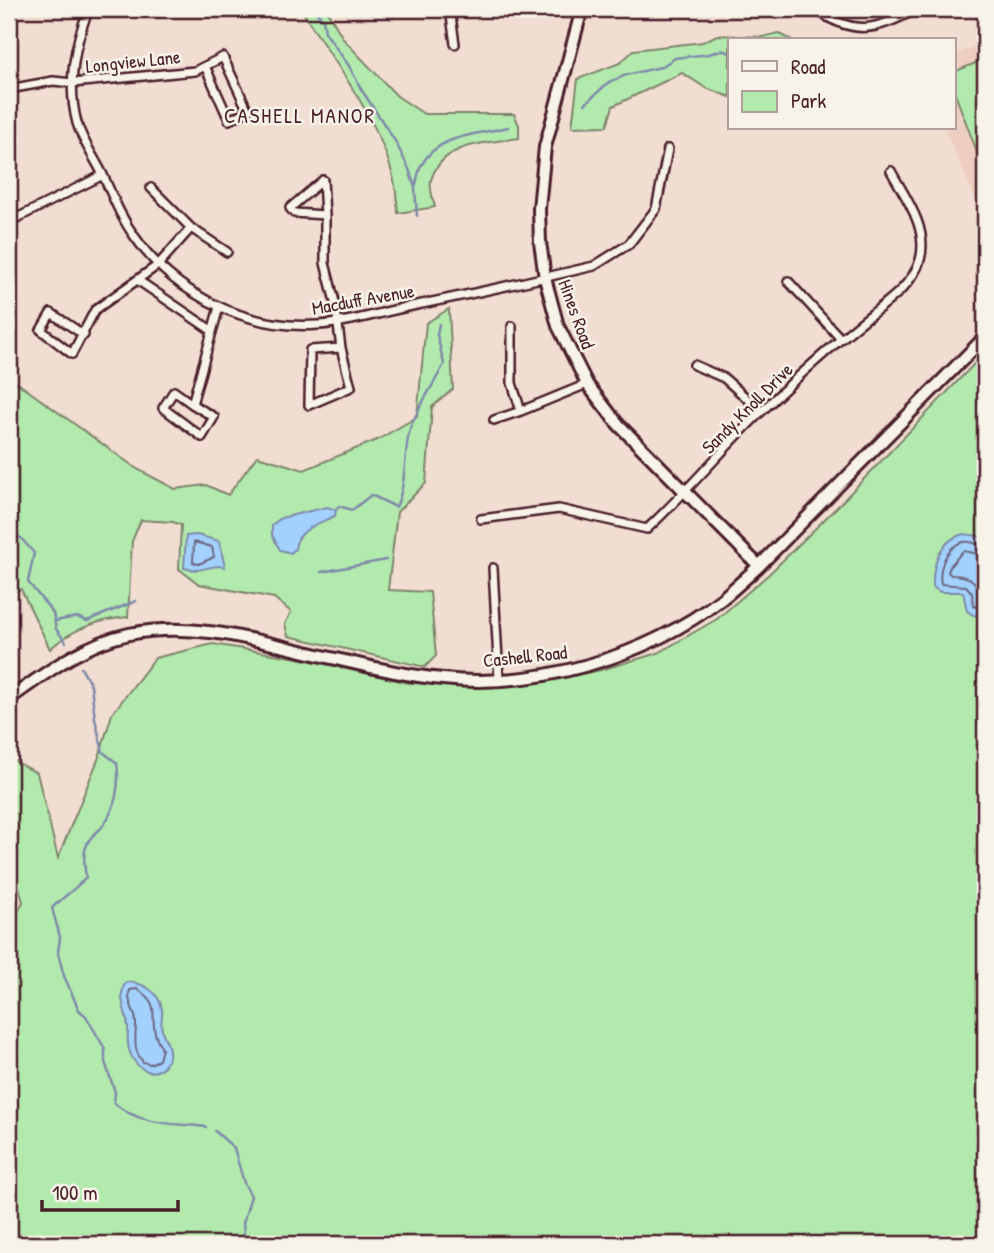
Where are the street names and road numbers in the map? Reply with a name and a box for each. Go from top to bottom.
street label: Longview Lane [84,43,182,79]
street label: Hines Road [552,276,602,353]
street label: Macduff Avenue [310,277,417,321]
street label: Sandy Knoll Drive [696,356,799,459]
street label: Cashell Road [482,639,569,673]

